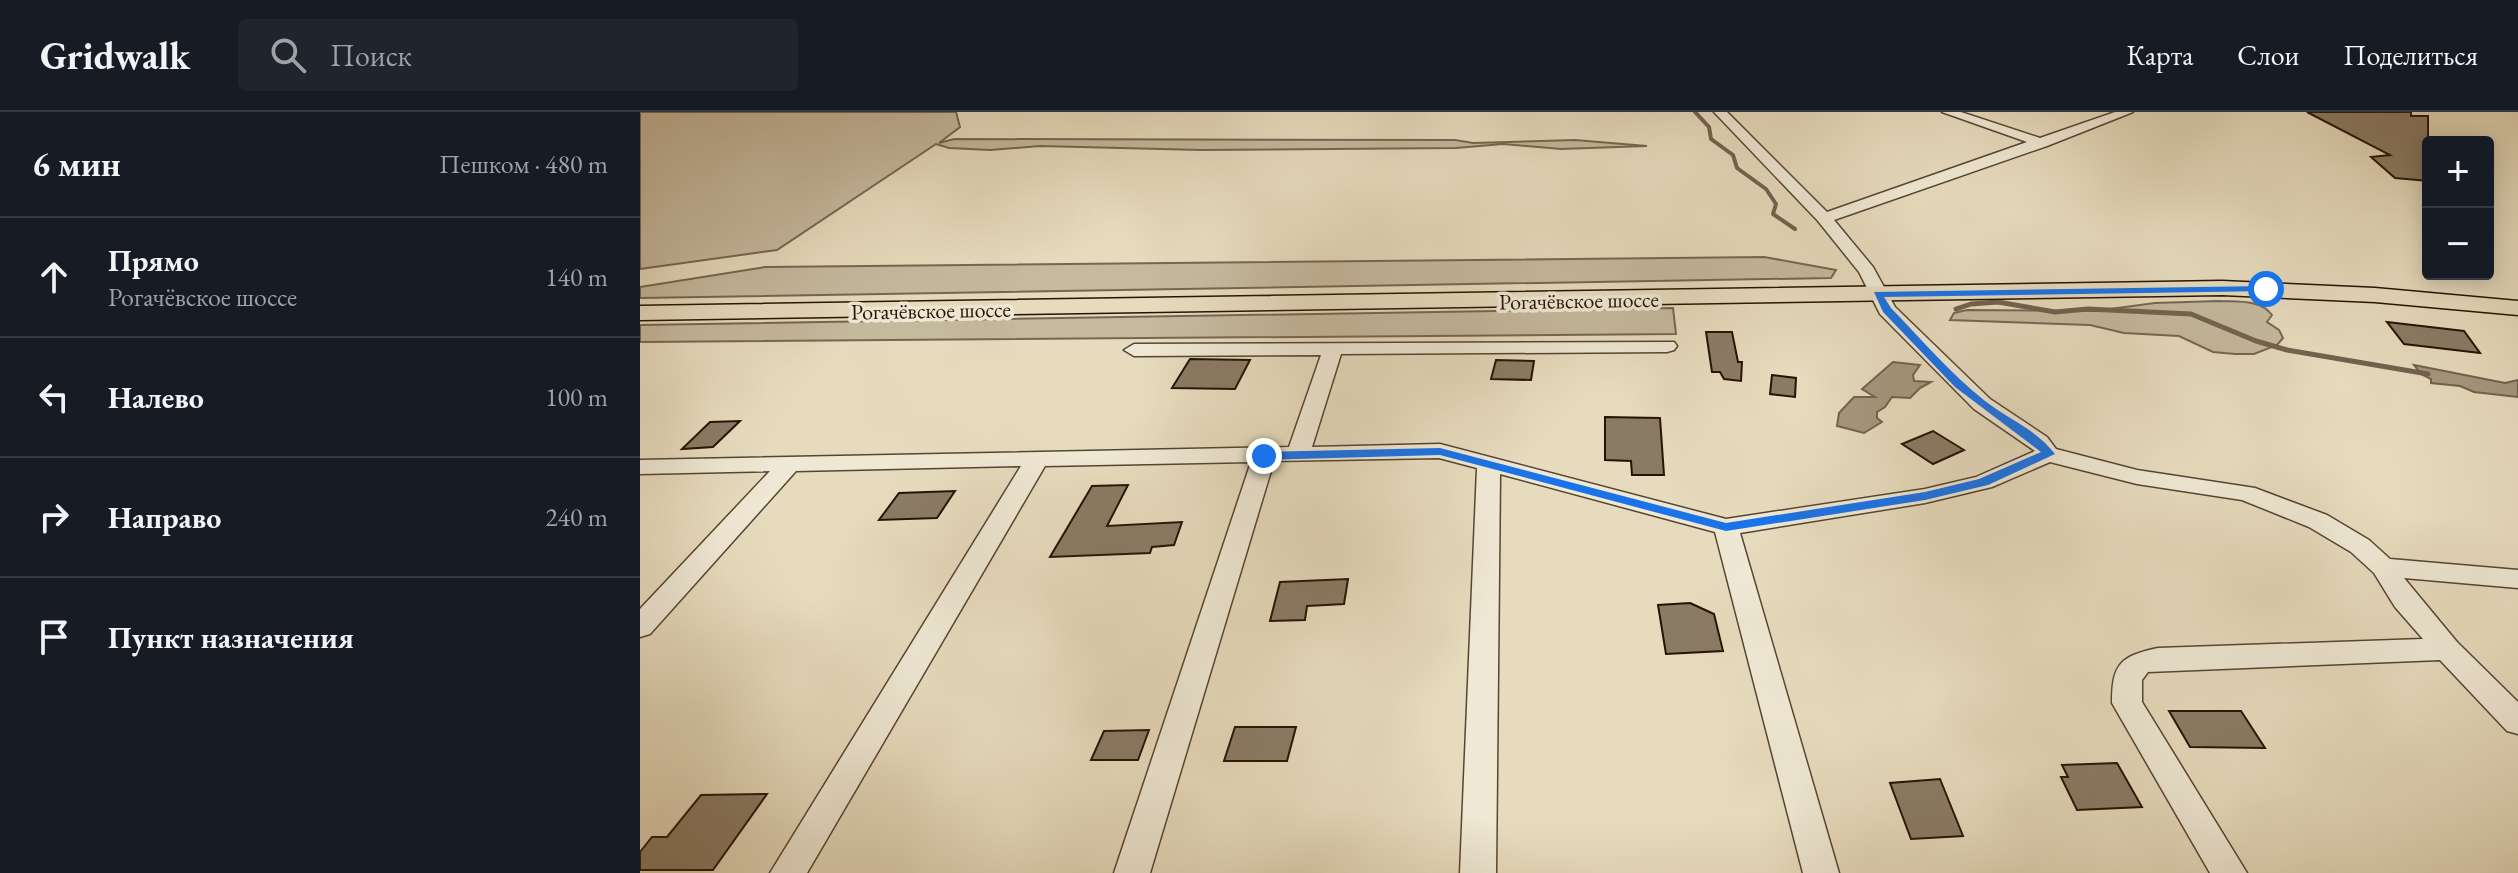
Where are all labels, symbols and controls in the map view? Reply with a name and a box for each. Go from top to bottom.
search box [238,19,798,91]
text: Gridwalk [40,31,190,80]
icon: search [266,33,310,77]
text: Поиск [330,36,412,75]
text: Карта [2126,37,2193,73]
text: Слои [2237,37,2299,73]
text: Поделиться [2343,37,2478,73]
map controls [2422,136,2494,280]
button: + [2422,136,2494,208]
text: 6 мин [32,142,121,186]
text: Пешком · 480 m [439,147,608,181]
button: − [2422,208,2494,280]
text: Прямо [108,241,199,280]
icon: ahead [32,255,76,299]
text: 140 m [545,260,608,294]
route start [2248,271,2284,307]
text: Рогачёвское шоссе [108,280,297,314]
street label: Рогачёвское шоссе [1499,285,1660,316]
street label: Рогачёвское шоссе [851,295,1012,326]
icon: left [32,375,76,419]
text: Налево [108,378,204,417]
text: 100 m [545,380,608,414]
route end [1246,438,1282,474]
icon: right [32,495,76,539]
text: Направо [108,498,221,537]
text: 240 m [545,500,608,534]
icon: arrive [32,615,76,659]
text: Пункт назначения [108,618,354,657]

